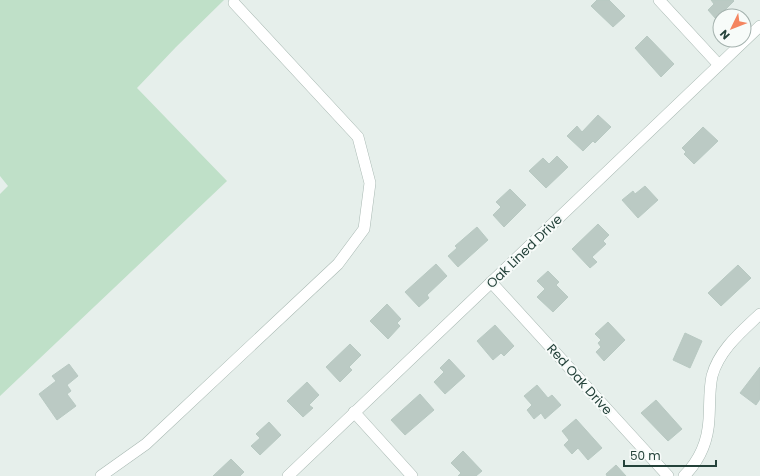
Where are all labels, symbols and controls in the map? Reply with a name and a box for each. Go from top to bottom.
north arrow [712,8,752,48]
text: N [716,26,733,43]
street label: Oak Lined Drive [482,210,567,293]
street label: Red Oak Drive [542,340,617,419]
scale bar [624,442,716,468]
text: 50 m [630,447,661,464]

